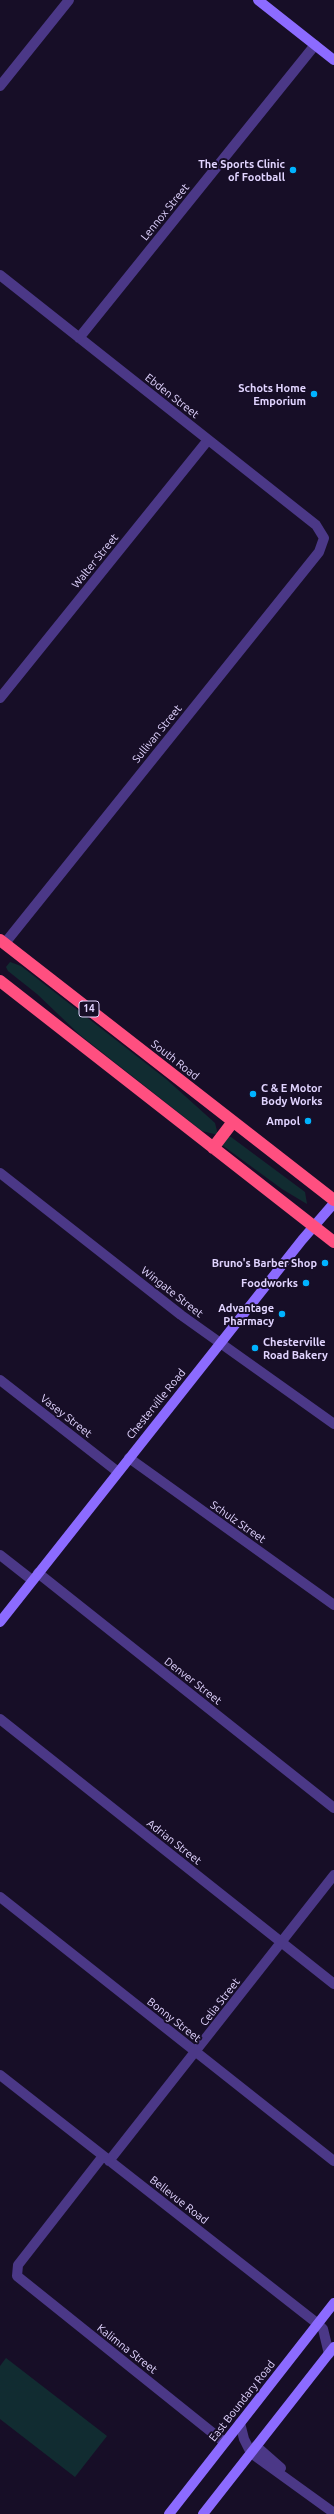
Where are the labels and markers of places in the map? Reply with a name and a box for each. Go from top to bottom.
place label: The Sports Clinic of Football [198,157,285,183]
marker: The Sports Clinic of Football [288,165,298,175]
place label: Schots Home Emporium [238,381,306,407]
marker: Schots Home Emporium [309,389,319,399]
place label: C & E Motor Body Works [261,1081,323,1107]
marker: C & E Motor Body Works [248,1089,258,1099]
place label: Ampol [266,1114,300,1128]
marker: Ampol [303,1116,313,1126]
place label: Bruno's Barber Shop [212,1256,317,1270]
marker: Bruno's Barber Shop [320,1258,330,1268]
place label: Foodworks [241,1276,298,1290]
marker: Foodworks [301,1278,311,1288]
place label: Advantage Pharmacy [218,1301,274,1327]
marker: Advantage Pharmacy [277,1309,287,1319]
place label: Chesterville Road Bakery [263,1335,328,1361]
marker: Chesterville Road Bakery [250,1343,260,1353]

